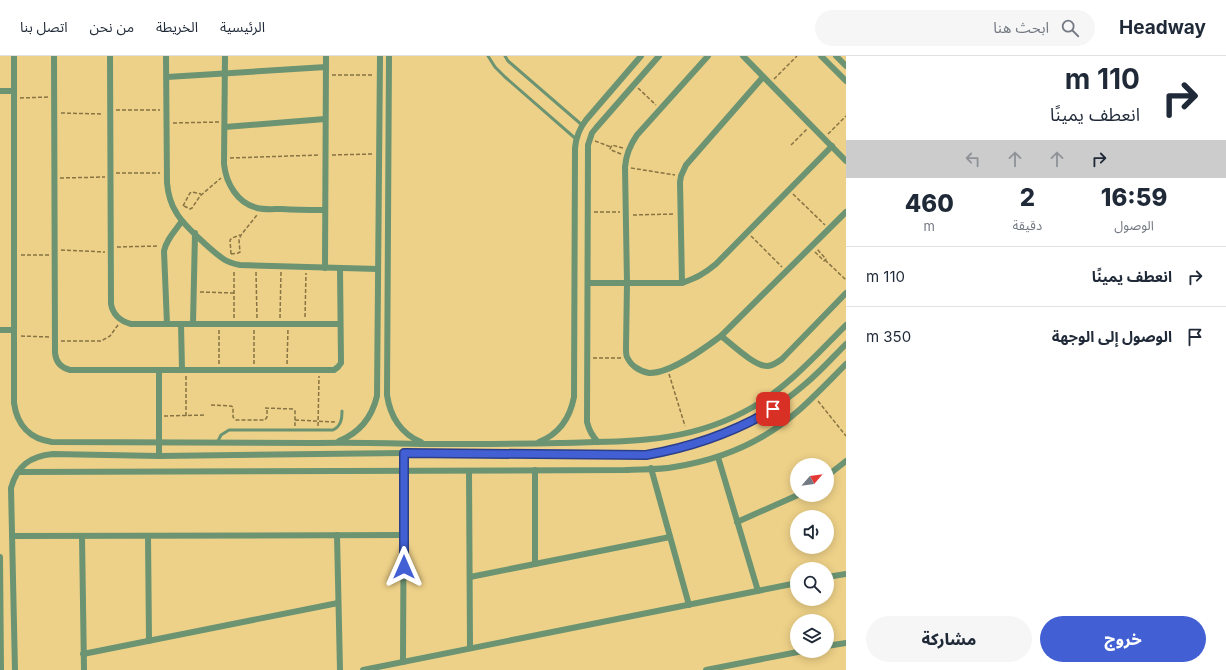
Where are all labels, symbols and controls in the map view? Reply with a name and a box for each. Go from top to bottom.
search box [815,10,1095,46]
text: Headway [1119,16,1206,39]
icon: search [1059,17,1081,39]
text: اتصل بنا [20,18,68,35]
text: من نحن [90,18,134,35]
text: الخريطة [156,18,198,35]
text: الرئيسية [220,18,265,35]
text: ابحث هنا [993,18,1049,37]
text: 110 m [1065,62,1140,96]
icon: right [1154,72,1206,124]
text: انعطف يمينًا [1050,104,1140,125]
icon: left [962,148,984,170]
icon: ahead [1004,148,1026,170]
icon: ahead [1046,148,1068,170]
icon: right [1088,148,1110,170]
text: 2 [1020,183,1035,212]
text: 16:59 [1101,183,1167,212]
text: 460 [905,189,954,218]
text: دقيقة [1012,217,1042,233]
text: الوصول [1114,217,1154,233]
text: m [924,218,935,234]
icon: right [1184,266,1206,288]
text: 110 m [866,267,905,286]
text: انعطف يمينًا [1092,267,1172,286]
icon: arrive [1184,326,1206,348]
text: 350 m [866,327,911,346]
text: الوصول إلى الوجهة [1052,327,1172,346]
pin [756,392,790,426]
icon: arrive [762,398,784,420]
north arrow [790,458,834,502]
map controls [790,458,834,658]
button: sound [790,510,834,554]
position arrow [383,546,425,588]
button: search [790,562,834,606]
button: layers [790,614,834,658]
button: مشاركة [866,616,1032,662]
button: خروج [1040,616,1206,662]

